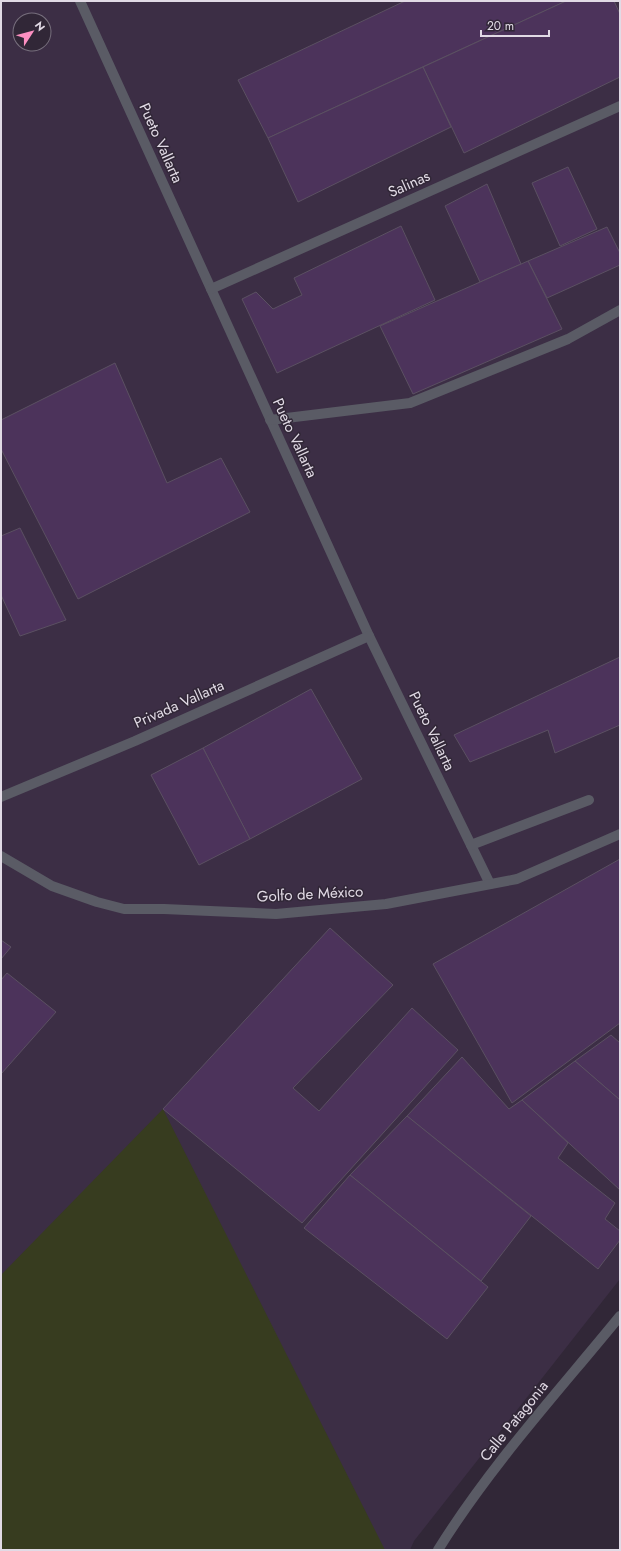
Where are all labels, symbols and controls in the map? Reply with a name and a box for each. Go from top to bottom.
north arrow [12,12,52,52]
scale bar [481,12,549,38]
text: 20 m [487,17,514,35]
text: N [31,18,49,34]
street label: Pueto Vallarta [134,99,188,187]
street label: Salinas [384,165,434,203]
street label: Pueto Vallarta [267,395,323,481]
street label: Privada Vallarta [130,674,228,734]
street label: Pueto Vallarta [403,688,461,774]
street label: Golfo de México [256,880,364,908]
street label: Calle Patagonia [475,1376,553,1466]

